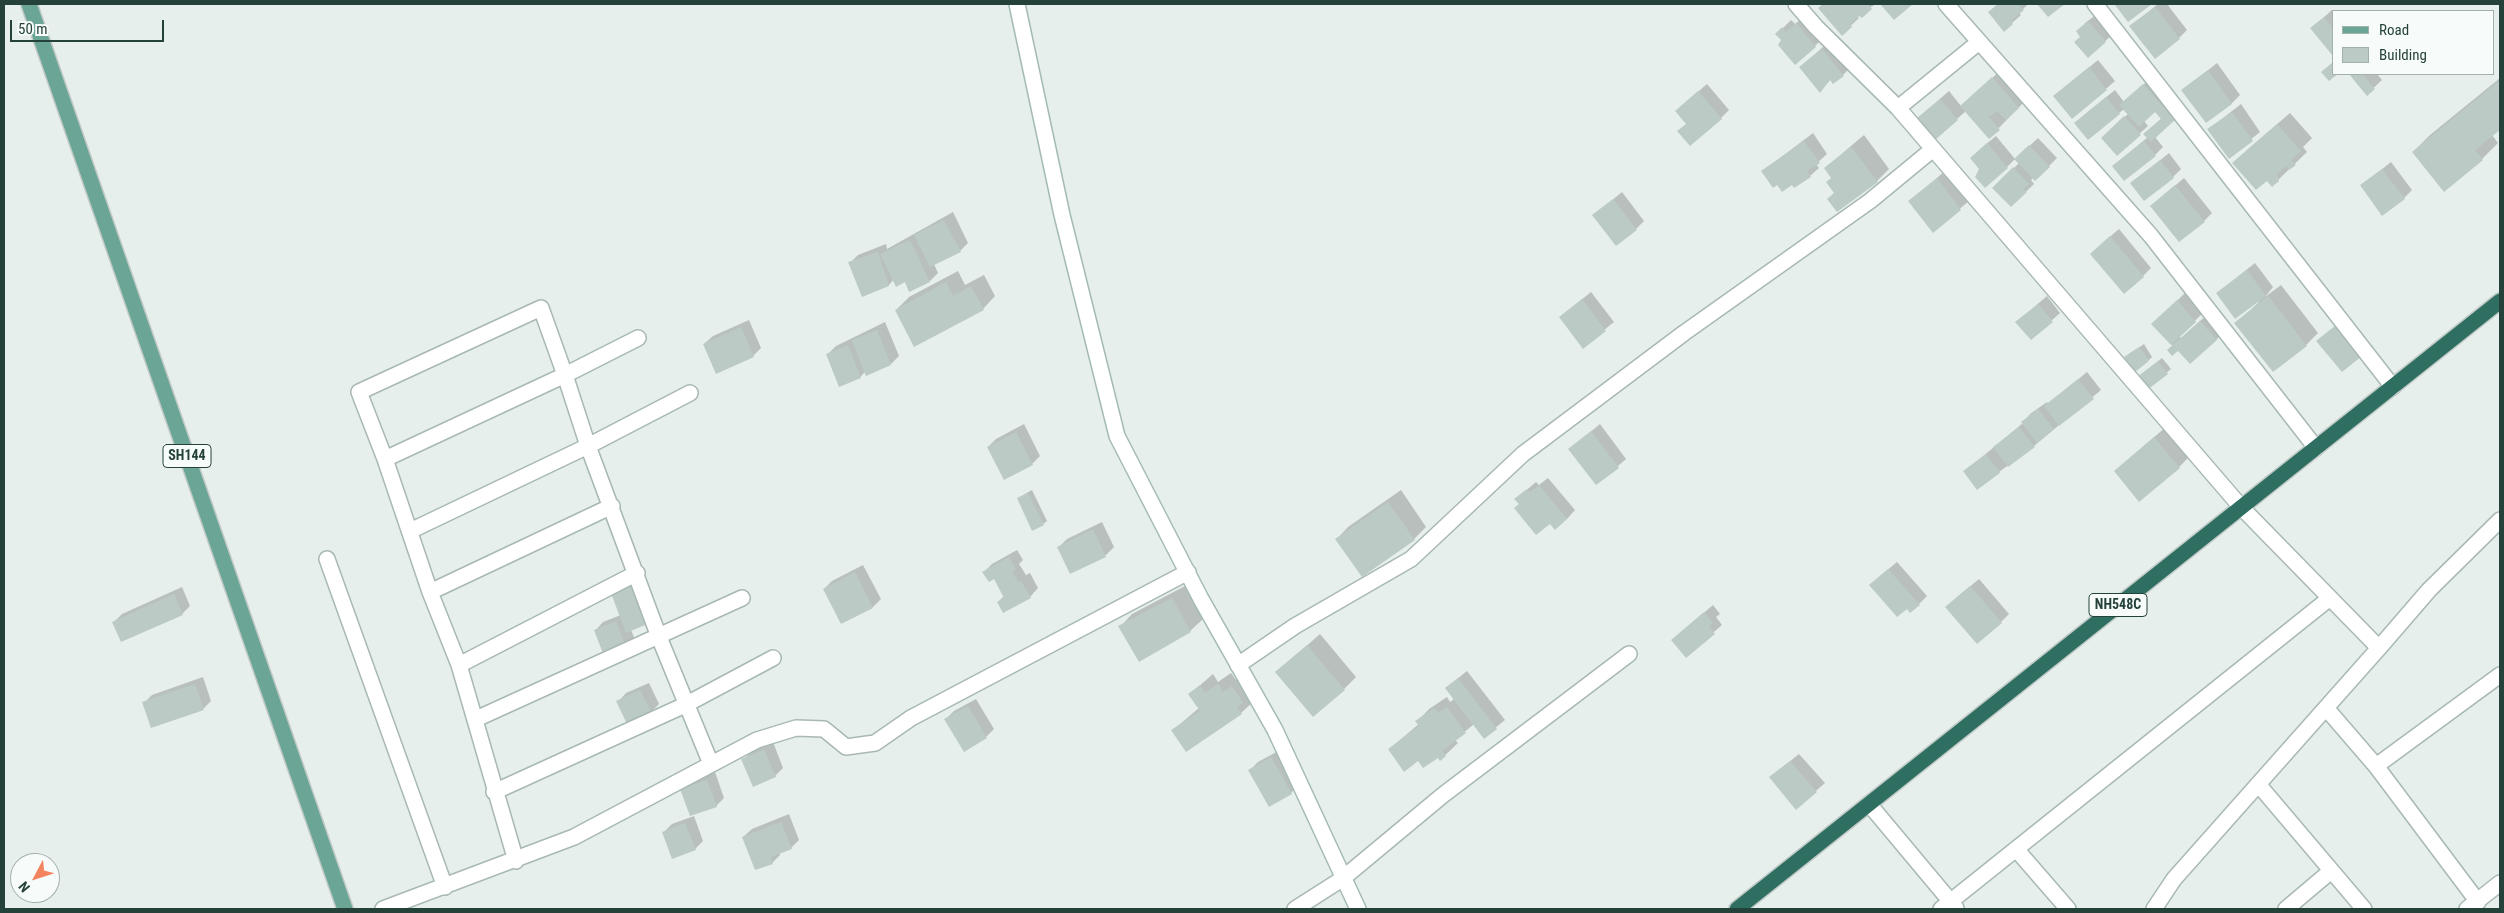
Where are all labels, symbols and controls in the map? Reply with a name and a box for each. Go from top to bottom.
scale bar [12,10,166,42]
legend [2332,10,2494,75]
text: 50 m [18,20,48,38]
text: Road [2379,21,2409,39]
text: Building [2379,46,2427,64]
road number: SH144 [163,444,211,468]
road number: NH548C [2089,594,2147,616]
north arrow [10,853,60,903]
text: N [15,879,33,895]

